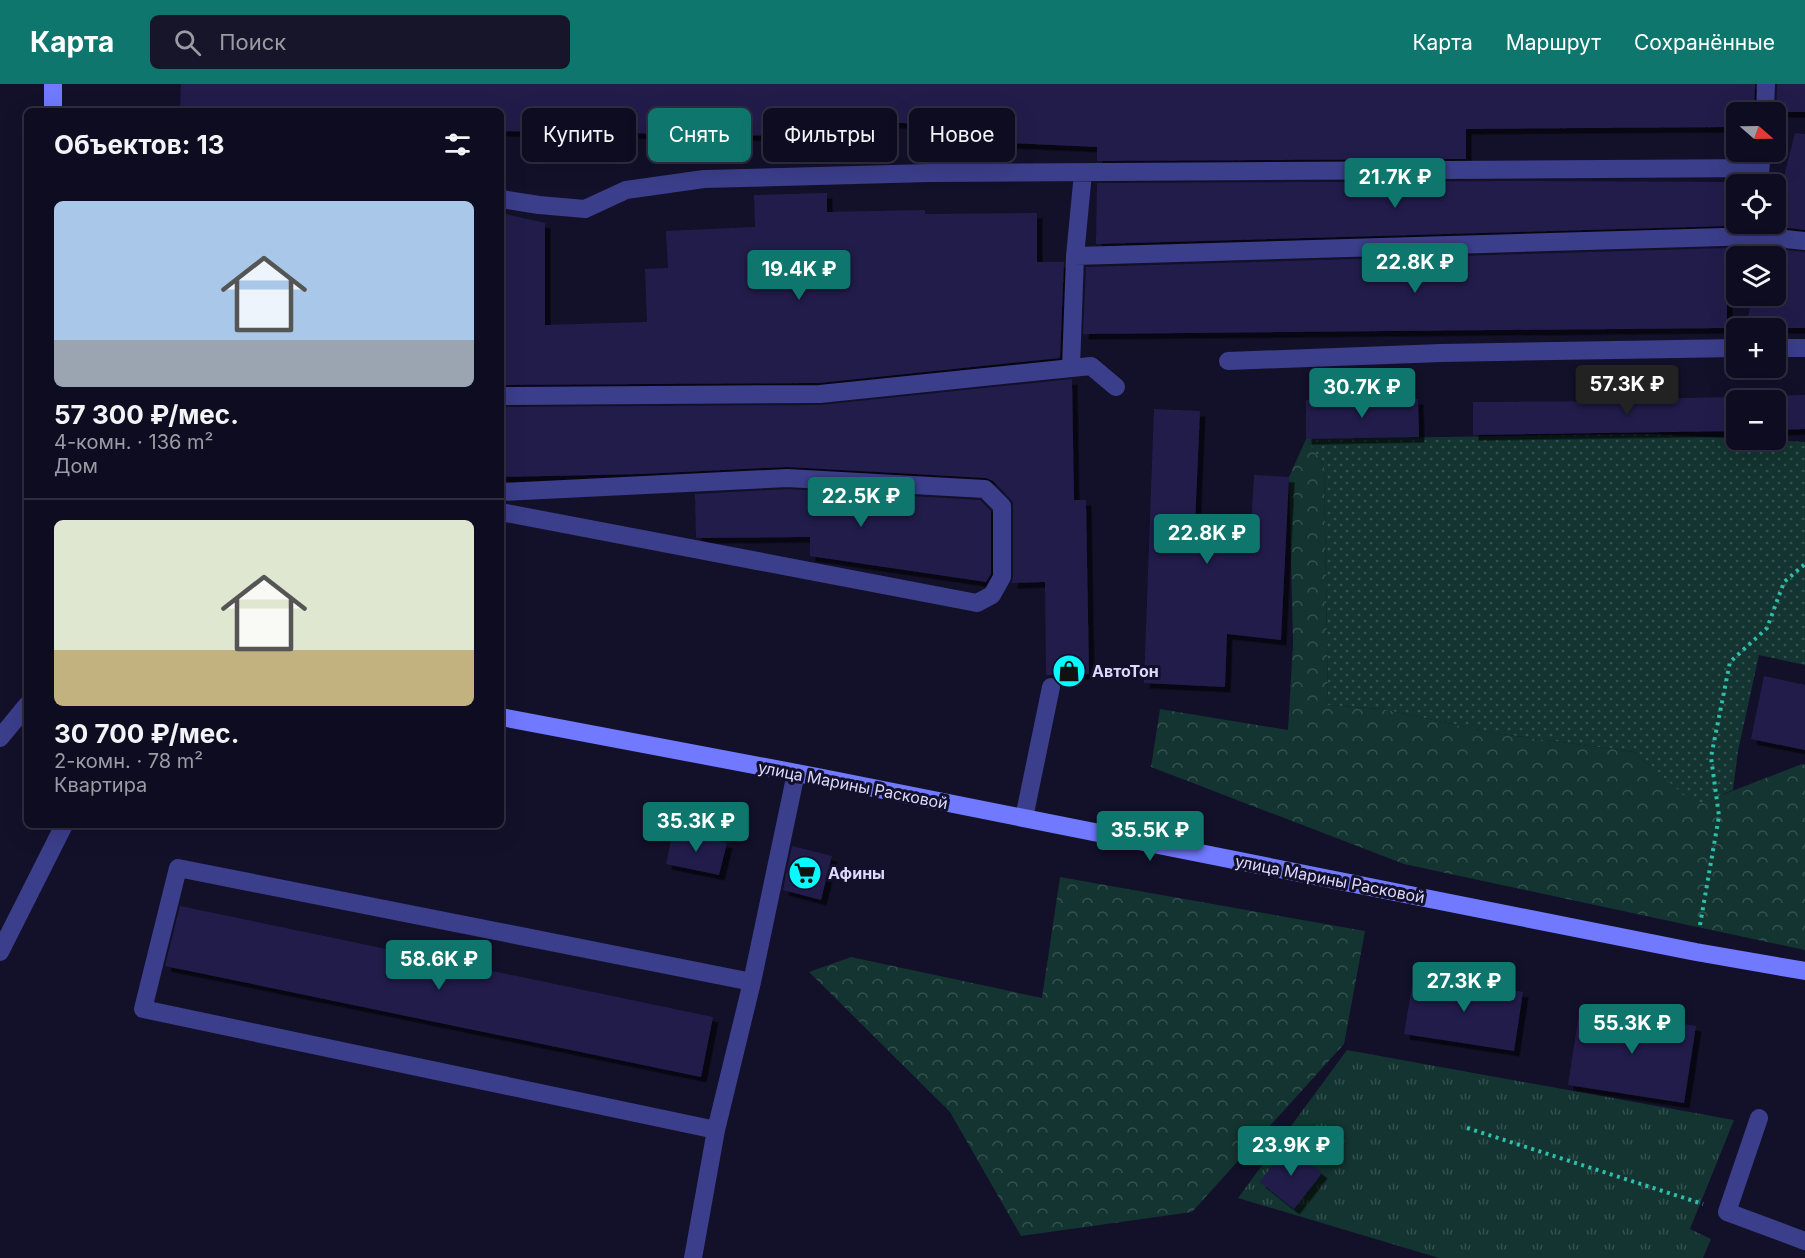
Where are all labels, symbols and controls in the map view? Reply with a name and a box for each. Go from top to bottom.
search box [150,15,570,69]
text: Карта [30,25,114,59]
icon: search [171,26,204,59]
text: Поиск [219,29,286,55]
text: Карта [1412,30,1473,55]
text: Маршрут [1506,30,1601,55]
text: Сохранённые [1634,30,1775,55]
north arrow [1726,102,1786,162]
map controls [1726,102,1786,450]
chip: Купить [522,108,636,162]
chip: Снять [648,108,751,162]
chip: Фильтры [763,108,897,162]
chip: Новое [909,108,1015,162]
icon: filters [441,128,474,161]
text: Объектов: 13 [54,129,225,160]
pin: 21.7K ₽ [1340,158,1450,209]
text: 21.7K ₽ [1359,165,1431,189]
button: locate [1726,174,1786,234]
icon: home [210,240,318,348]
pin: 22.8K ₽ [1360,243,1470,294]
button: layers [1726,246,1786,306]
pin: 19.4K ₽ [744,250,854,301]
text: 22.8K ₽ [1376,250,1454,274]
text: 19.4K ₽ [761,257,837,281]
button: + [1726,318,1786,378]
pin: 57.3K ₽ [1572,365,1682,416]
pin: 30.7K ₽ [1307,368,1417,419]
text: 57.3K ₽ [1590,372,1665,396]
text: 30.7K ₽ [1323,375,1401,399]
button: − [1726,390,1786,450]
text: 57 300 ₽/мес. [54,399,239,430]
text: 4-комн. · 136 m² [54,430,213,454]
text: Дом [54,454,98,478]
pin: 22.5K ₽ [806,477,916,528]
text: 22.5K ₽ [822,484,900,508]
pin: 22.8K ₽ [1152,514,1262,565]
text: 22.8K ₽ [1168,521,1246,545]
icon: home [210,559,318,667]
shop icon: АвтоТон [1051,653,1087,689]
place label: АвтоТон [1092,661,1159,681]
text: 30 700 ₽/мес. [54,718,239,749]
text: 2-комн. · 78 m² [54,749,203,773]
street label: улица Марины Расковой [756,757,950,813]
text: Квартира [54,773,147,797]
pin: 35.3K ₽ [641,802,751,853]
text: 35.3K ₽ [657,809,735,833]
pin: 35.5K ₽ [1095,811,1205,862]
text: 35.5K ₽ [1111,818,1189,842]
street label: улица Марины Расковой [1233,851,1427,907]
supermarket icon: Афины [787,855,823,891]
place label: Афины [828,863,885,883]
pin: 58.6K ₽ [384,940,494,991]
text: 58.6K ₽ [400,947,478,971]
pin: 27.3K ₽ [1409,962,1519,1013]
text: 27.3K ₽ [1427,969,1501,993]
pin: 55.3K ₽ [1577,1004,1687,1055]
text: 55.3K ₽ [1593,1011,1671,1035]
pin: 23.9K ₽ [1236,1126,1346,1177]
text: 23.9K ₽ [1252,1133,1330,1157]

